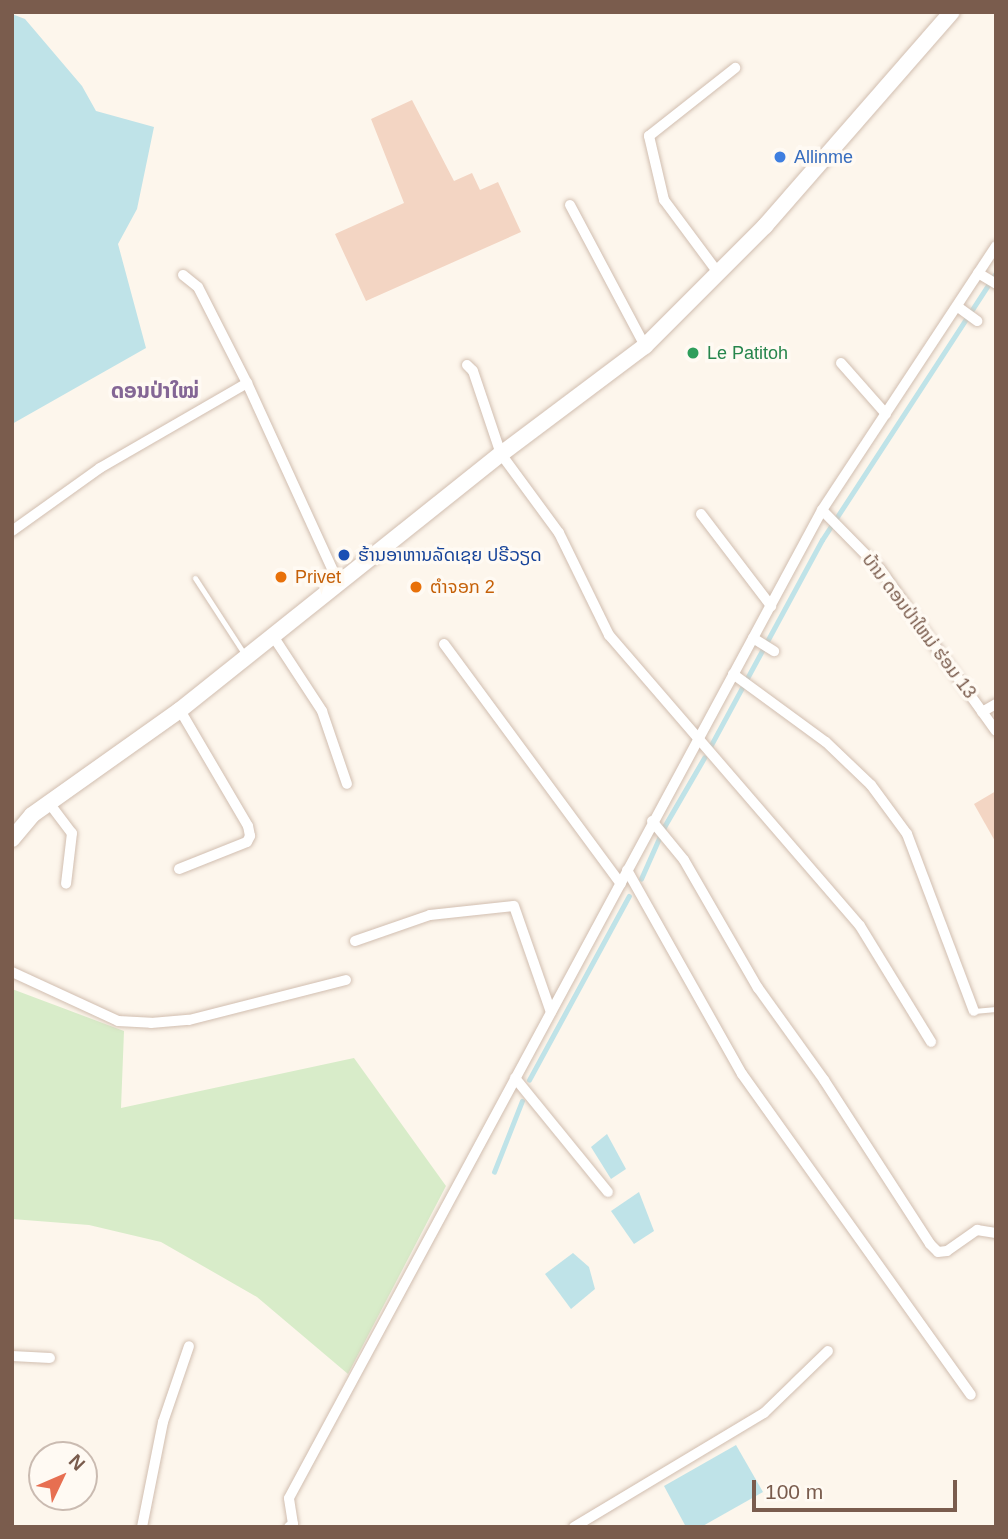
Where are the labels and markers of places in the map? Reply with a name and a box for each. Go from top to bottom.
place label: Allinme [794,146,853,168]
marker: Allinme [772,149,788,165]
place label: Le Patitoh [707,342,788,364]
marker: Le Patitoh [685,345,701,361]
place label: ຮ້ານອາຫານລັດເຊຍ ປຣີວຽດ [358,544,542,566]
marker: ຮ້ານອາຫານລັດເຊຍ ປຣີວຽດ [336,547,352,563]
place label: Privet [295,566,341,588]
marker: Privet [273,569,289,585]
place label: ຕຳຈອກ 2 [430,576,495,598]
marker: ຕຳຈອກ 2 [408,579,424,595]

